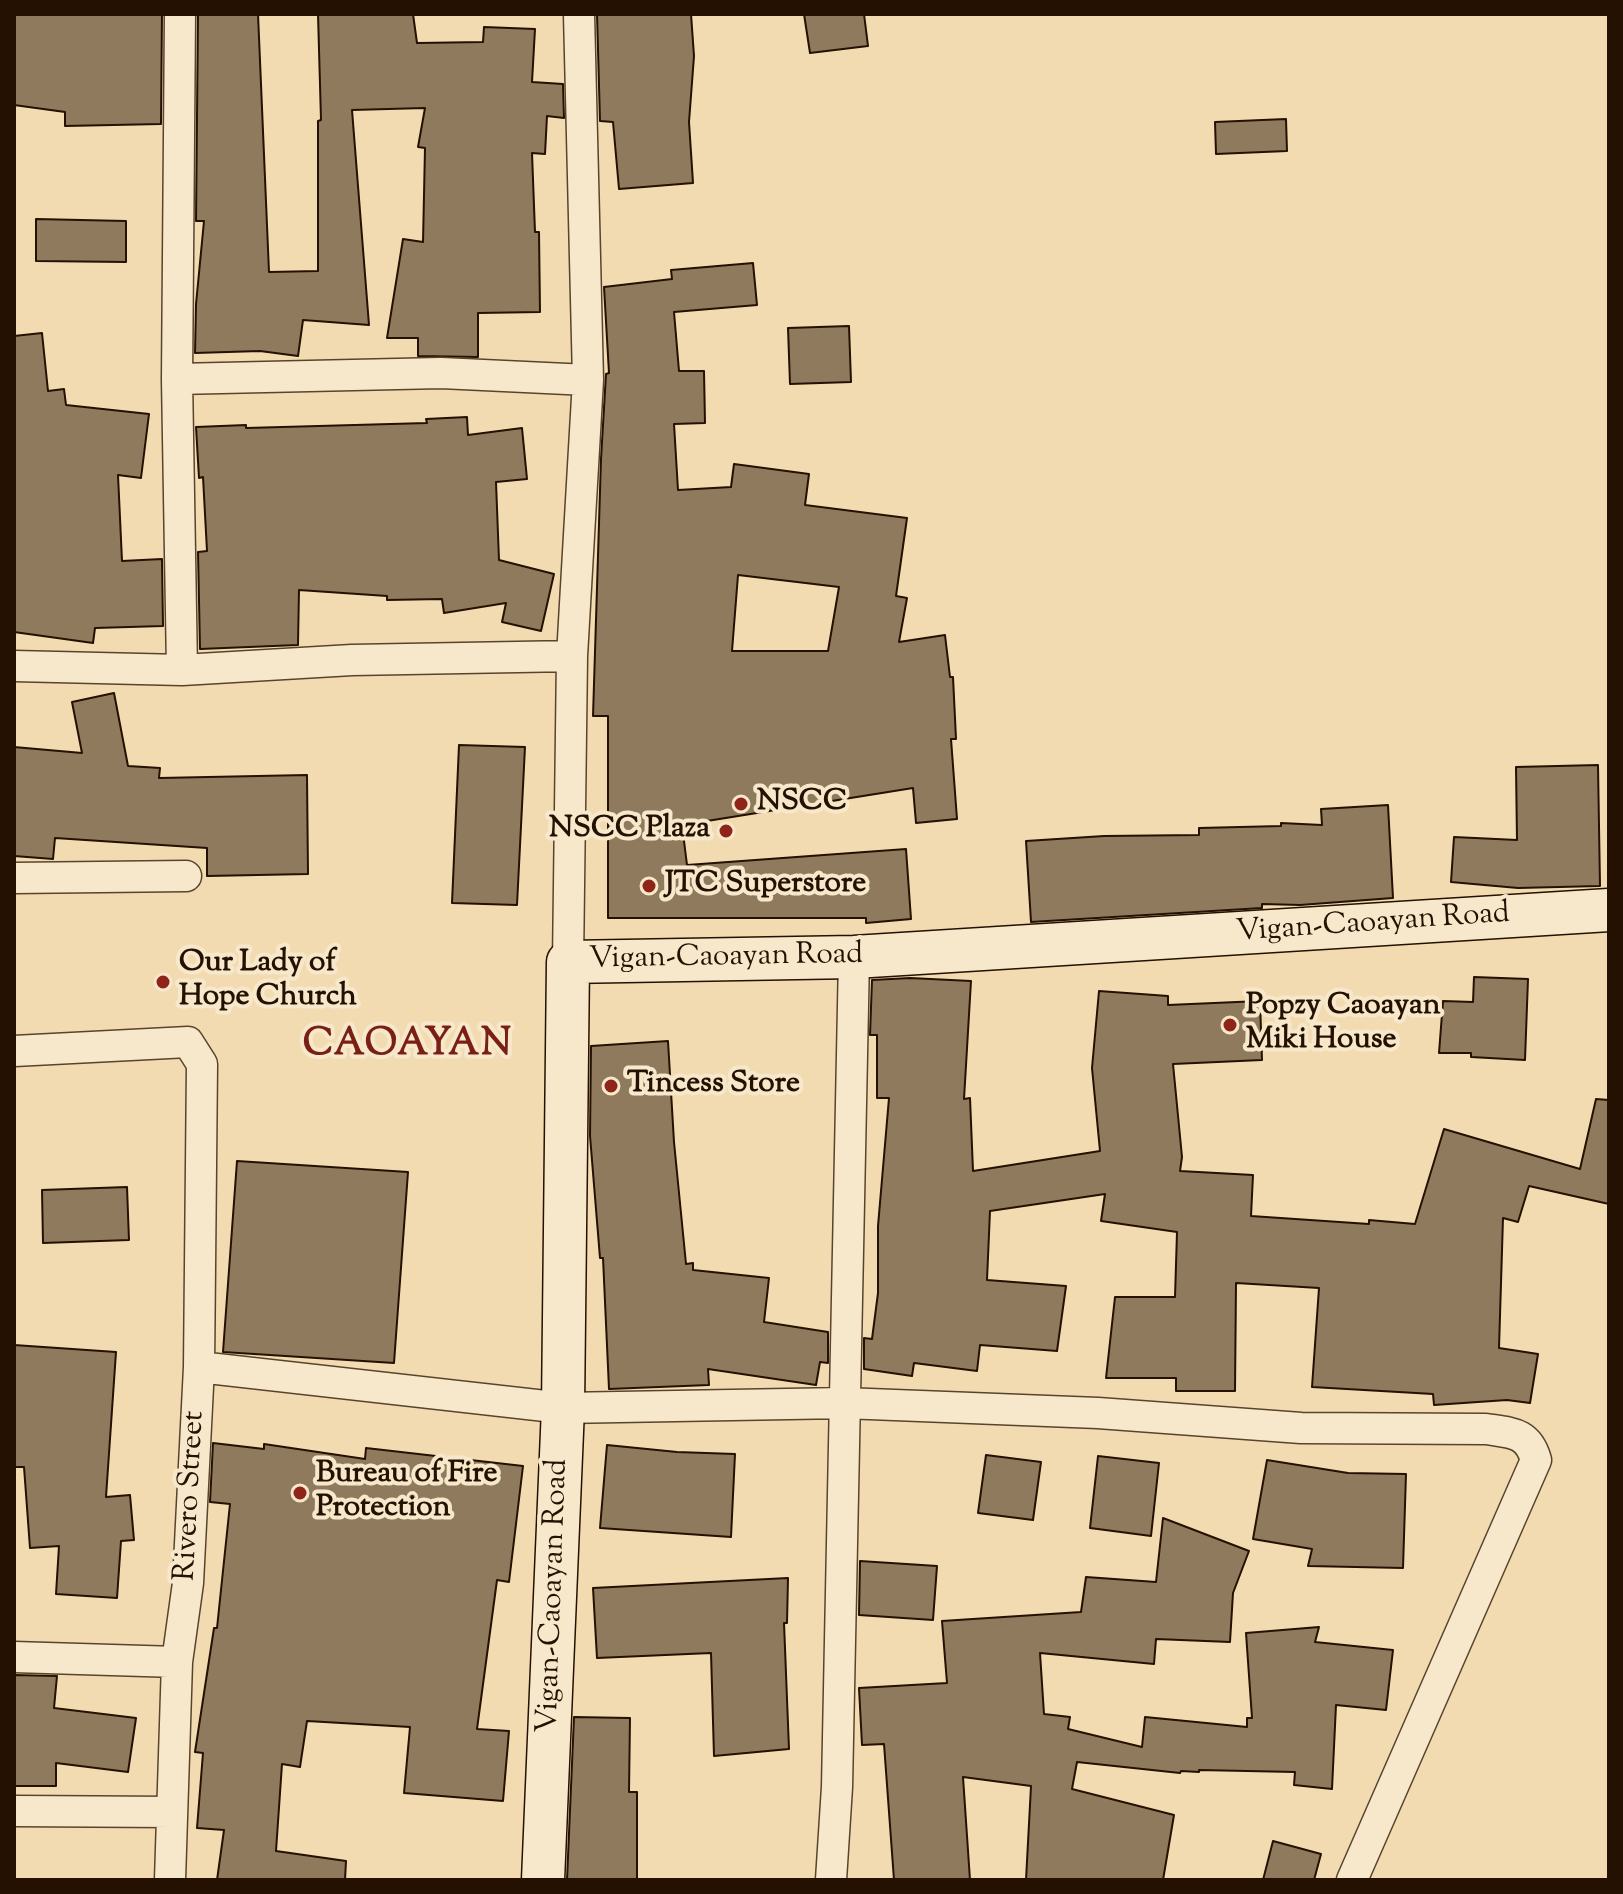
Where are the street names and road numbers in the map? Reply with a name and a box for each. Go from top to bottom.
street label: Vigan-Caoayan Road [1235,897,1511,953]
street label: Vigan-Caoayan Road [589,939,863,979]
street label: Rivero Street [170,1410,214,1582]
street label: Vigan-Caoayan Road [532,1458,578,1734]

